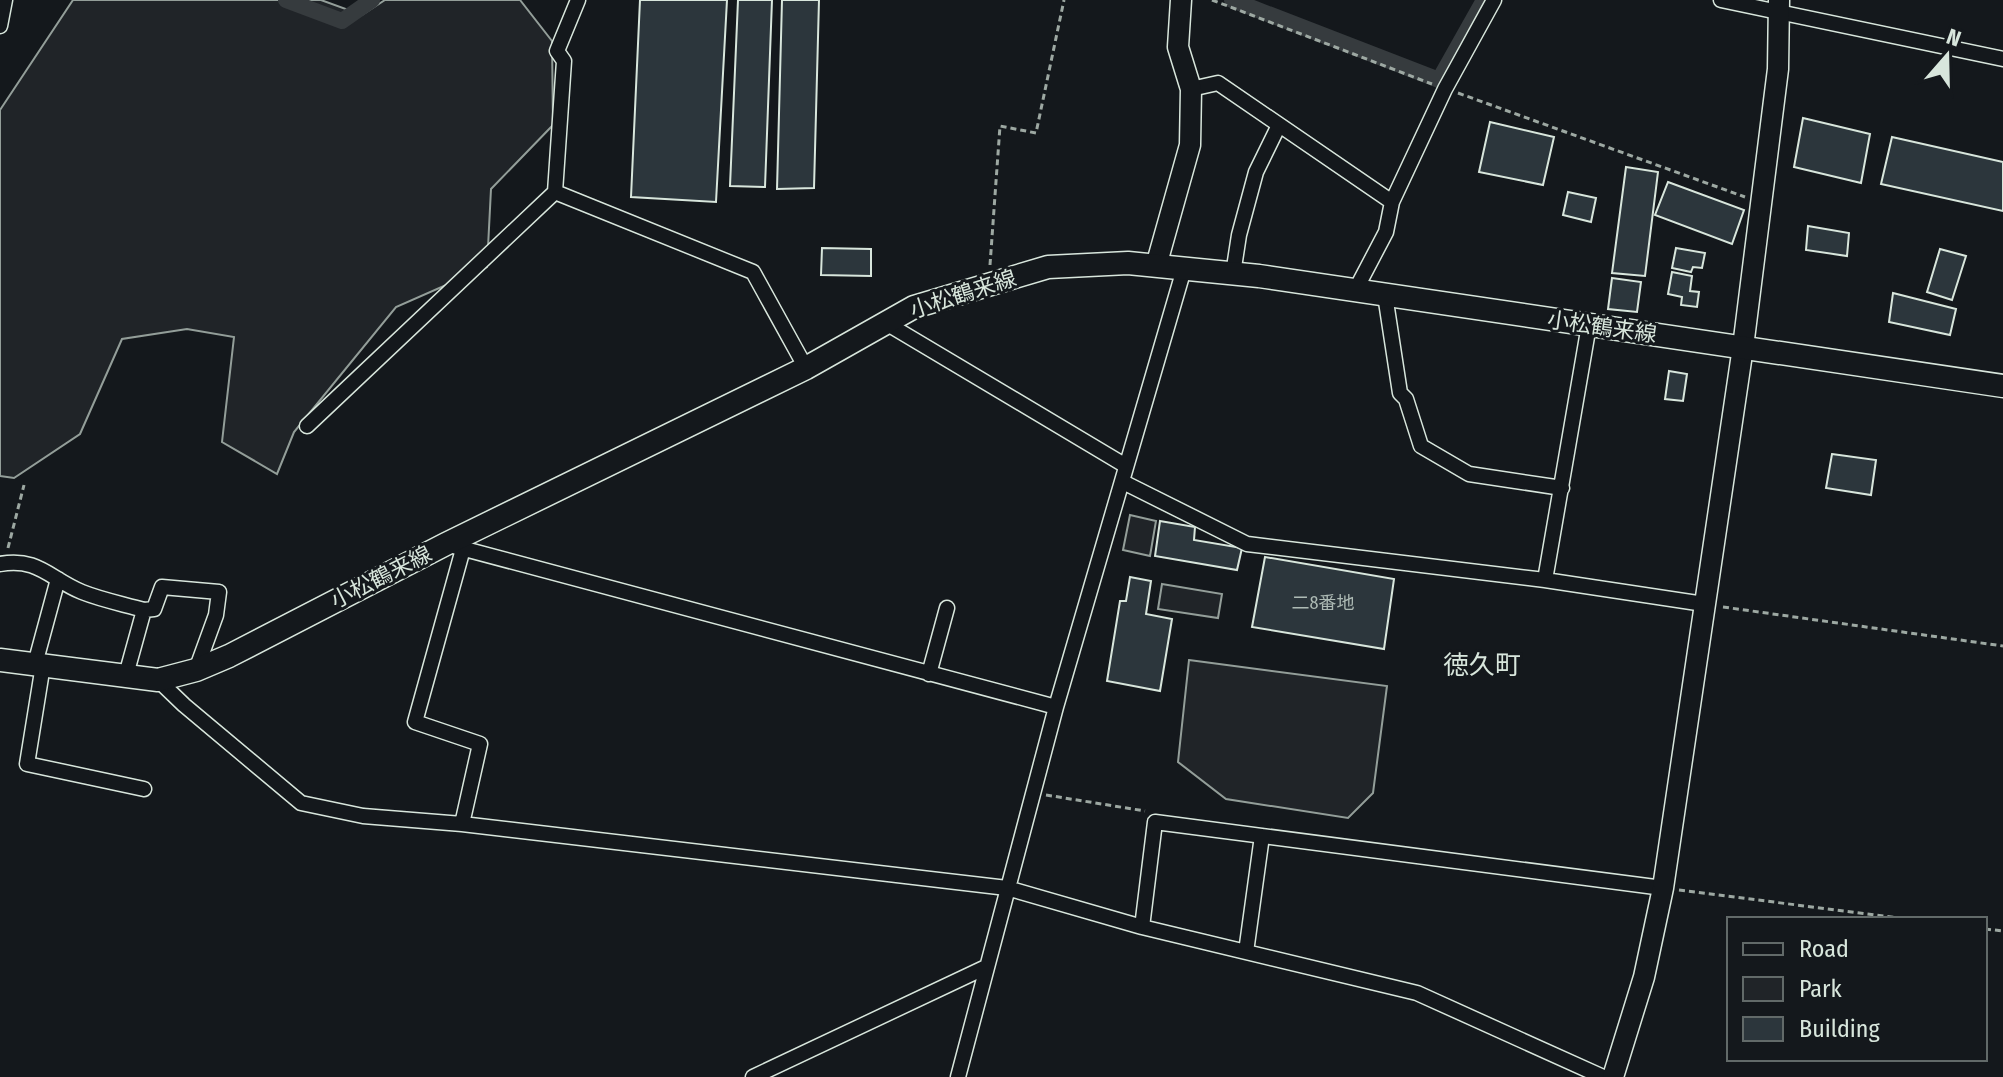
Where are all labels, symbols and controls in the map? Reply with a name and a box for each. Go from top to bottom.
north arrow [1907,16,1987,96]
text: N [1943,23,1964,53]
street label: 小松鶴来線 [907,264,1019,324]
street label: 小松鶴来線 [1546,306,1658,348]
street label: 小松鶴来線 [326,540,436,614]
house number: 二8番地 [1292,592,1355,614]
district label: 徳久町 [1443,650,1521,681]
legend [1727,917,1987,1061]
text: Road [1799,935,1849,963]
text: Park [1799,975,1842,1003]
text: Building [1799,1015,1881,1043]

